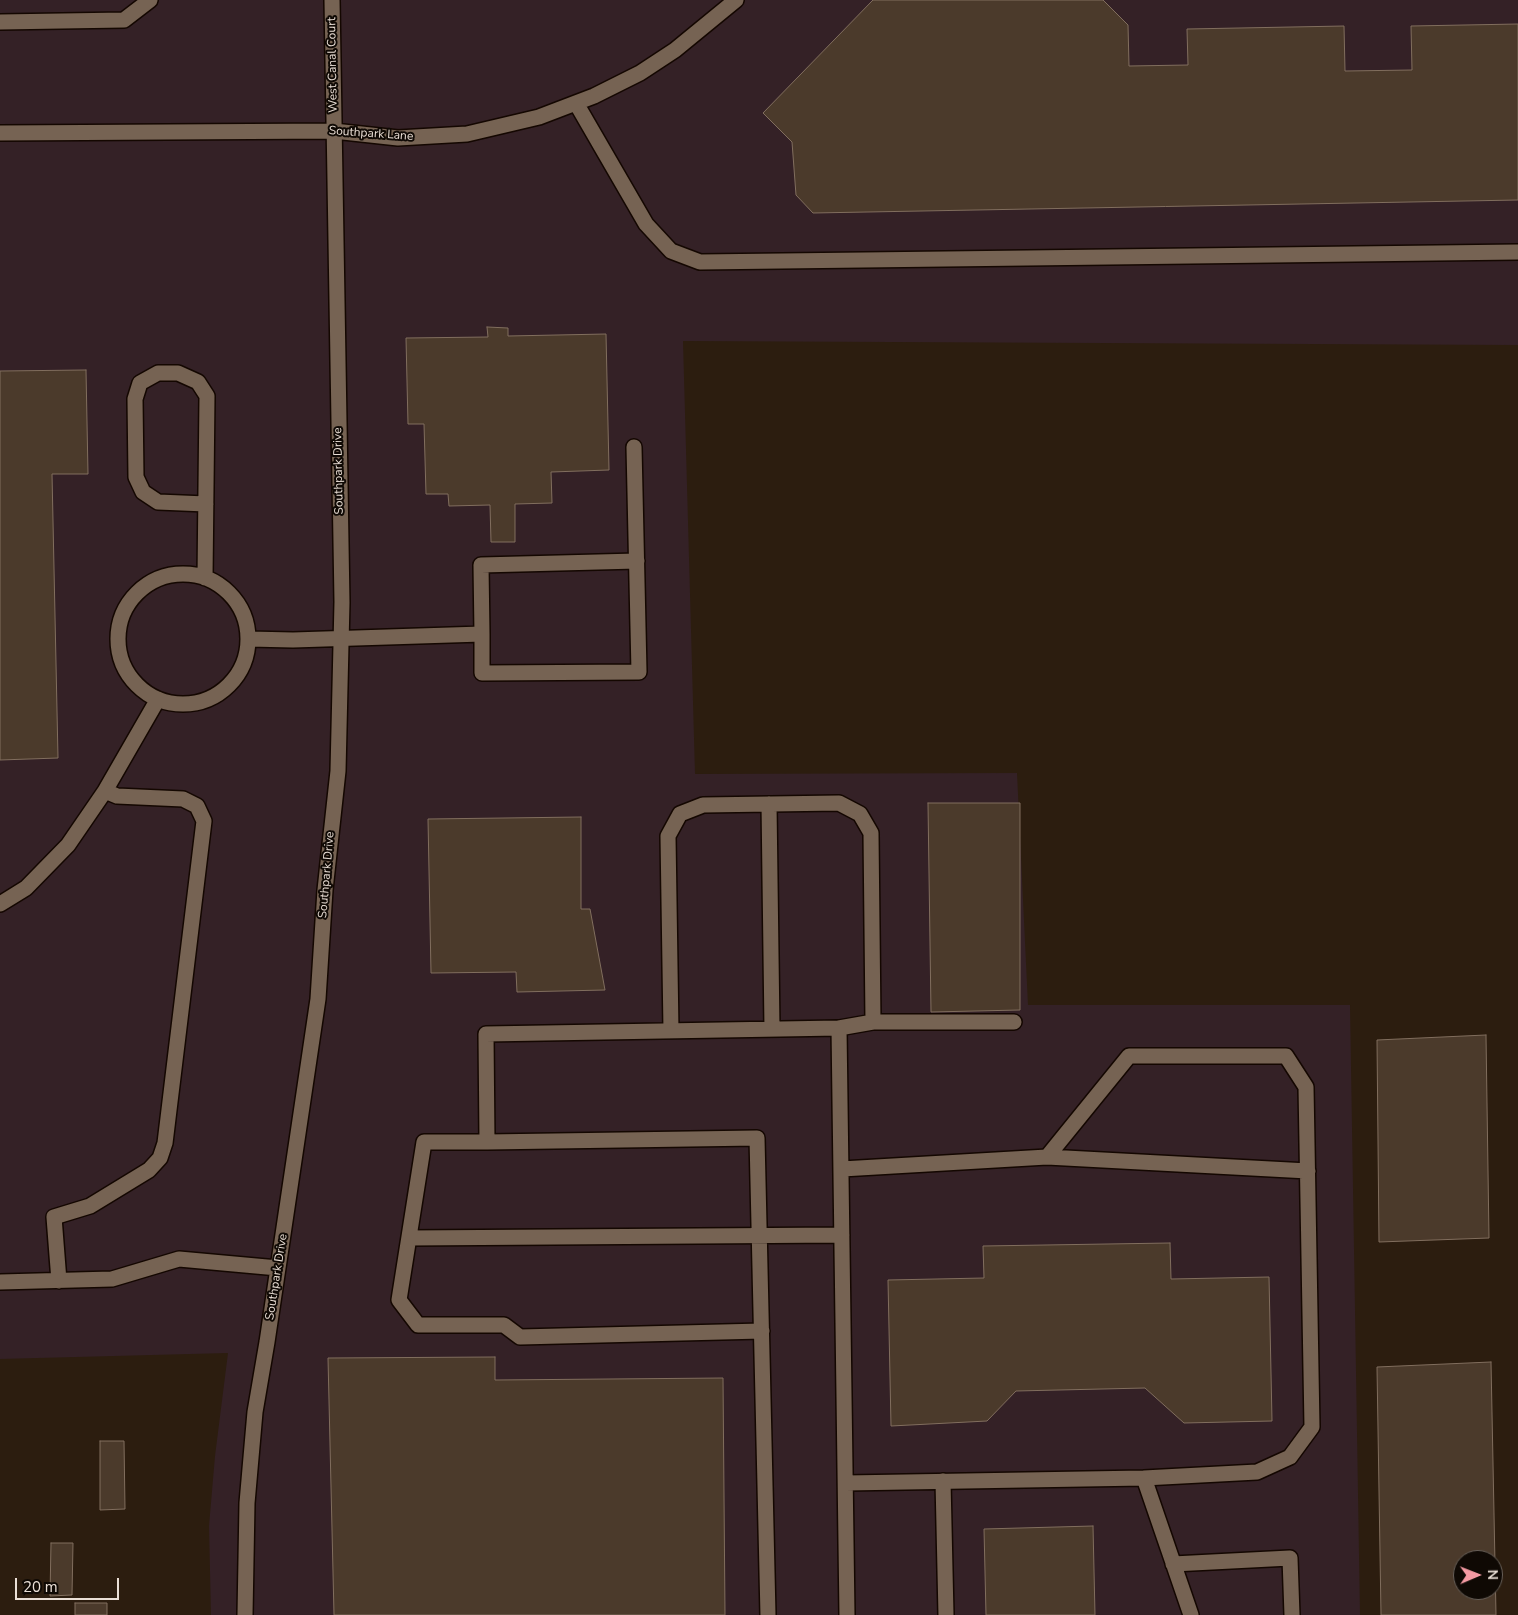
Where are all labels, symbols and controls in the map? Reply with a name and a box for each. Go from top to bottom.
street label: West Canal Court [325,17,341,113]
street label: Southpark Lane [328,124,414,144]
street label: Southpark Drive [331,427,347,515]
street label: Southpark Drive [316,831,338,919]
street label: Southpark Drive [263,1233,291,1321]
north arrow [1453,1550,1503,1600]
scale bar [18,1568,121,1600]
text: N [1483,1569,1502,1580]
text: 20 m [23,1577,58,1597]

